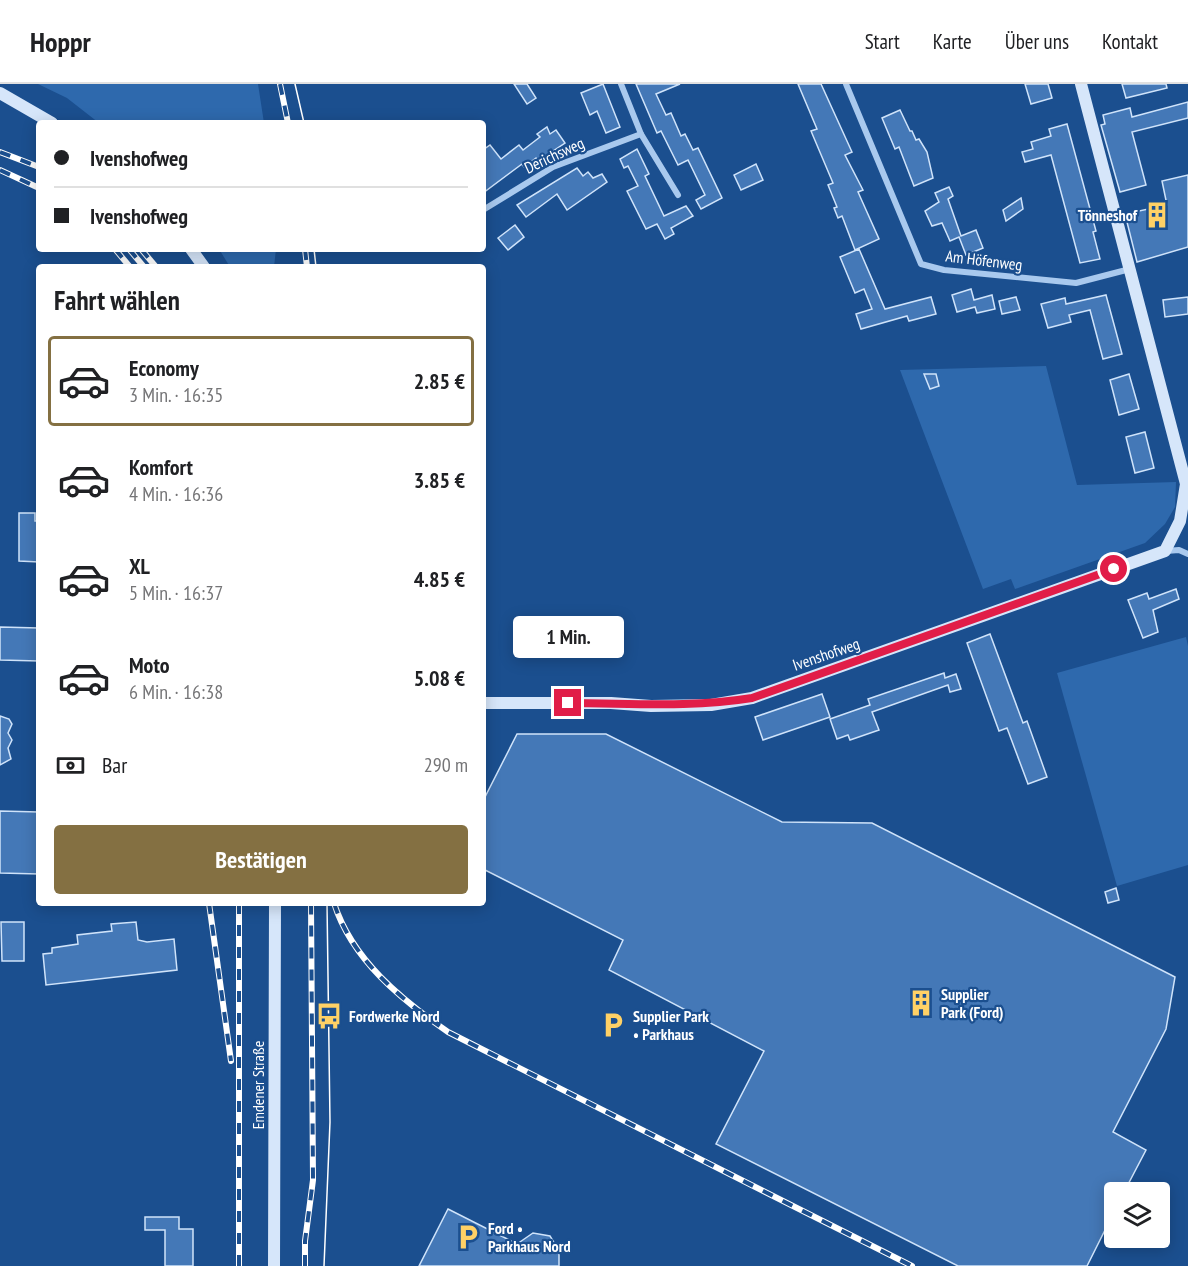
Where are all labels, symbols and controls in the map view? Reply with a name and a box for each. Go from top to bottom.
text: Hoppr [30,23,91,60]
text: Start [865,28,900,55]
text: Karte [933,28,972,55]
text: Über uns [1005,28,1069,55]
text: Kontakt [1102,28,1158,55]
street label: Derichsweg [521,132,587,178]
text: Ivenshofweg [90,144,188,172]
building icon: Tönneshof [1142,200,1172,230]
text: Ivenshofweg [90,202,188,230]
place label: Tönneshof [1078,205,1138,225]
street label: Am Höfenweg [945,245,1023,275]
text: Fahrt wählen [54,283,180,317]
icon: car [57,354,111,408]
text: Economy [129,354,199,382]
text: 2.85 € [414,367,465,395]
text: 3 Min. · 16:35 [129,382,223,408]
icon: car [57,453,111,507]
text: Komfort [129,453,193,481]
text: 3.85 € [414,466,465,494]
text: 4 Min. · 16:36 [129,481,223,507]
icon: car [57,552,111,606]
text: XL [129,552,150,580]
route start [1100,555,1127,582]
text: 4.85 € [414,565,465,593]
text: 5 Min. · 16:37 [129,580,223,606]
callout: 1 Min. [512,616,624,658]
text: 1 Min. [546,624,591,650]
street label: Ivenshofweg [790,633,862,675]
icon: car [57,651,111,705]
text: Moto [129,651,170,679]
text: 5.08 € [414,664,465,692]
text: 6 Min. · 16:38 [129,679,223,705]
route end [554,689,581,716]
icon: cash [54,749,87,782]
text: Bar [102,751,127,779]
text: 290 m [424,752,468,778]
button: Bestätigen [54,825,468,894]
place label: Supplier Park (Ford) [941,984,1004,1022]
building icon: Supplier Park (Ford) [906,988,936,1018]
bus stop icon: Fordwerke Nord [314,1001,344,1031]
place label: Fordwerke Nord [349,1006,440,1026]
place label: Supplier Park • Parkhaus [633,1006,709,1044]
parking icon: Supplier Park • Parkhaus [598,1010,628,1040]
street label: Emdener Straße [248,1041,268,1129]
map controls [1104,1182,1170,1248]
button: layers [1104,1182,1170,1248]
place label: Ford • Parkhaus Nord [488,1218,571,1256]
parking icon: Ford • Parkhaus Nord [453,1222,483,1252]

